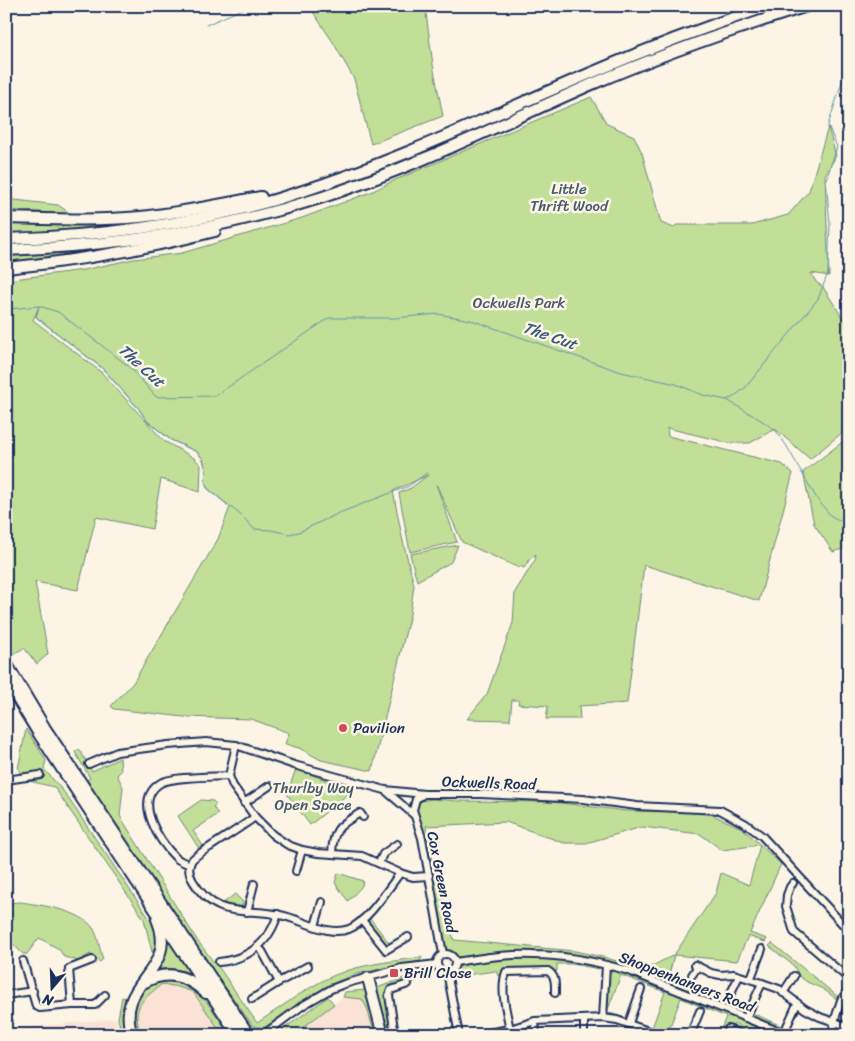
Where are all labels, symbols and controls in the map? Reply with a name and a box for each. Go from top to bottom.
park label: Little Thrift Wood [530,176,609,219]
park label: Ockwells Park [473,290,565,316]
water label: The Cut [519,313,583,359]
water label: The Cut [111,336,173,396]
place label: Pavilion [353,715,405,741]
marker: Pavilion [337,722,349,734]
street label: Ockwells Road [442,768,538,798]
park label: Thurlby Way Open Space [272,775,354,818]
street label: Cox Green Road [419,829,465,936]
street label: Shoppenhangers Road [615,944,760,1020]
place label: Brill Close [404,960,472,986]
north arrow [28,964,78,1014]
marker: Brill Close [388,967,400,979]
text: N [39,986,58,1014]

